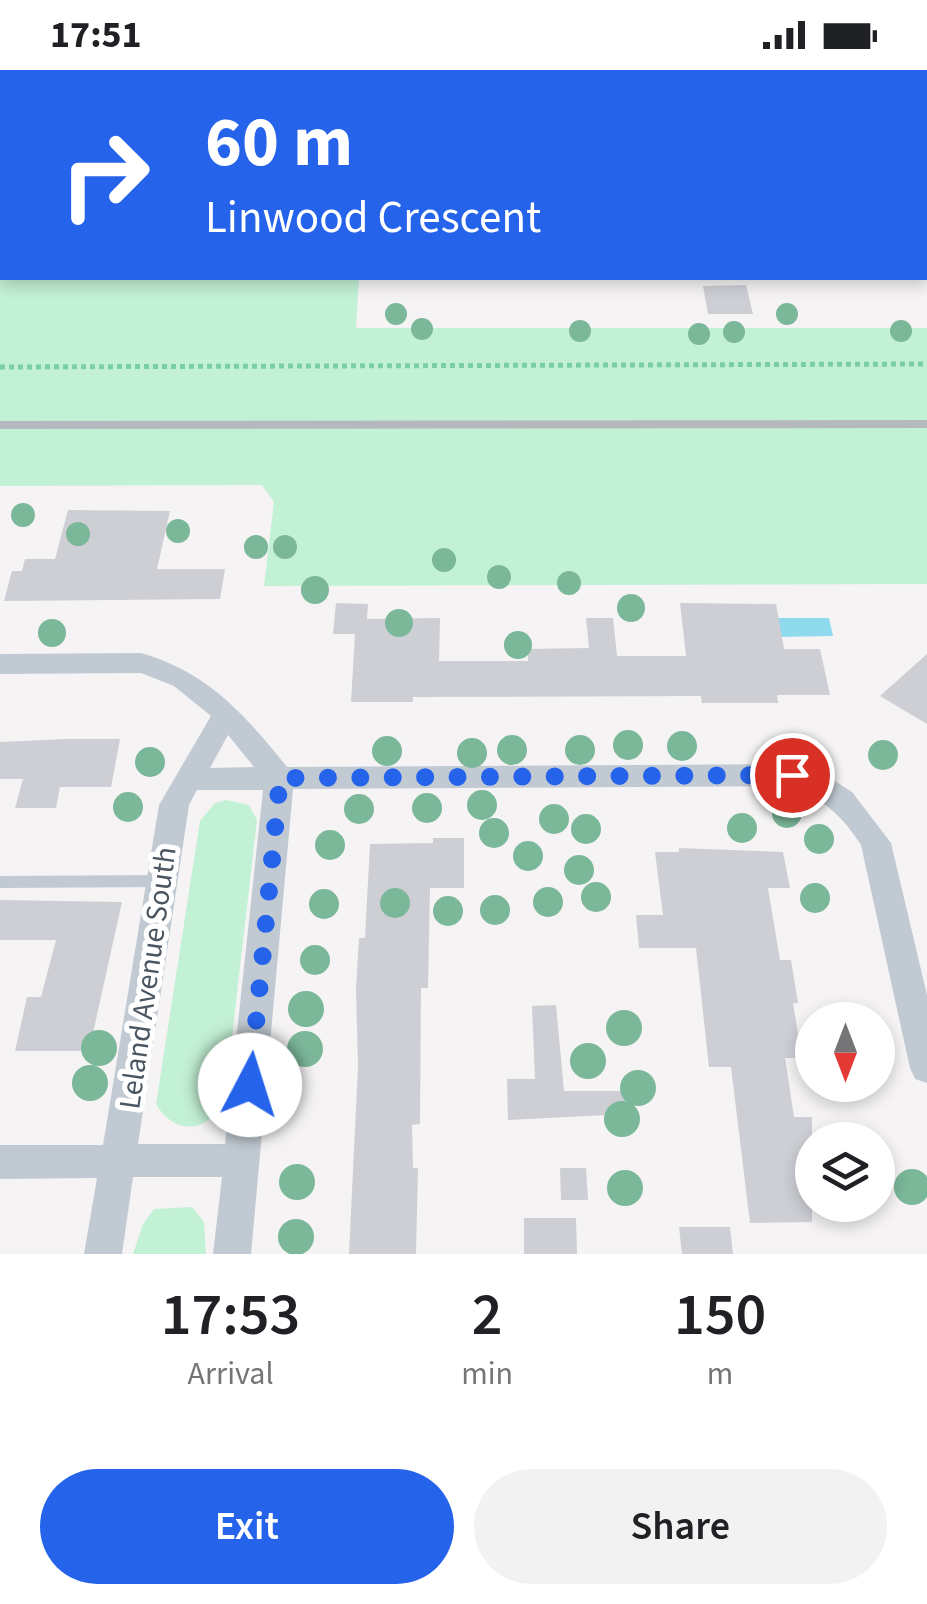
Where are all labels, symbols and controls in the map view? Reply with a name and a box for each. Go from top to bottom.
text: 17:51 [50,8,142,62]
text: 60 m [205,93,353,193]
icon: right [40,110,170,240]
text: Linwood Crescent [205,186,541,250]
pin [750,733,835,818]
icon: arrive [765,748,820,803]
street label: Leland Avenue South [108,844,188,1112]
north arrow [795,1002,895,1102]
map controls [795,1002,895,1222]
position arrow [198,1033,302,1137]
button: layers [795,1122,895,1222]
text: 17:53 [161,1273,300,1358]
text: 2 [472,1273,503,1358]
text: 150 [674,1273,766,1358]
text: Arrival [188,1351,274,1397]
text: min [461,1351,513,1397]
text: m [707,1351,733,1397]
button: Exit [40,1469,454,1584]
button: Share [474,1469,887,1584]

